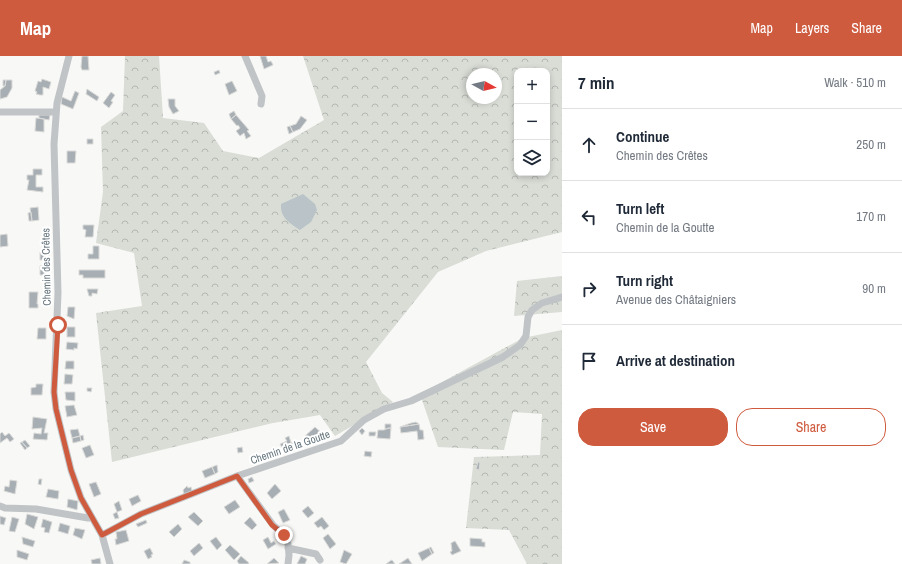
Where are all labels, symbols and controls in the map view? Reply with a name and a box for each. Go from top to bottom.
text: Map [20,15,51,41]
text: Map [751,19,773,37]
text: Layers [795,19,829,37]
text: Share [851,19,882,37]
north arrow [466,68,502,104]
map controls [514,68,550,176]
button: + [514,68,550,104]
text: 7 min [578,71,614,94]
text: Walk · 510 m [824,74,886,91]
button: − [514,104,550,140]
text: Continue [616,126,669,147]
icon: ahead [578,134,600,156]
text: 250 m [856,136,886,153]
button: layers [514,140,550,176]
text: Chemin des Crêtes [616,147,708,164]
text: Turn left [616,198,664,219]
icon: left [578,206,600,228]
text: 170 m [856,208,886,225]
text: Chemin de la Goutte [616,219,714,236]
street label: Chemin des Crêtes [38,228,54,306]
text: Turn right [616,270,673,291]
icon: right [578,278,600,300]
text: 90 m [862,280,886,297]
text: Avenue des Châtaigniers [616,291,736,308]
route start [49,316,67,334]
icon: arrive [578,350,600,372]
text: Arrive at destination [616,350,735,371]
button: Save [578,408,728,446]
button: Share [736,408,886,446]
street label: Chemin de la Goutte [248,427,332,467]
route end [275,526,293,544]

